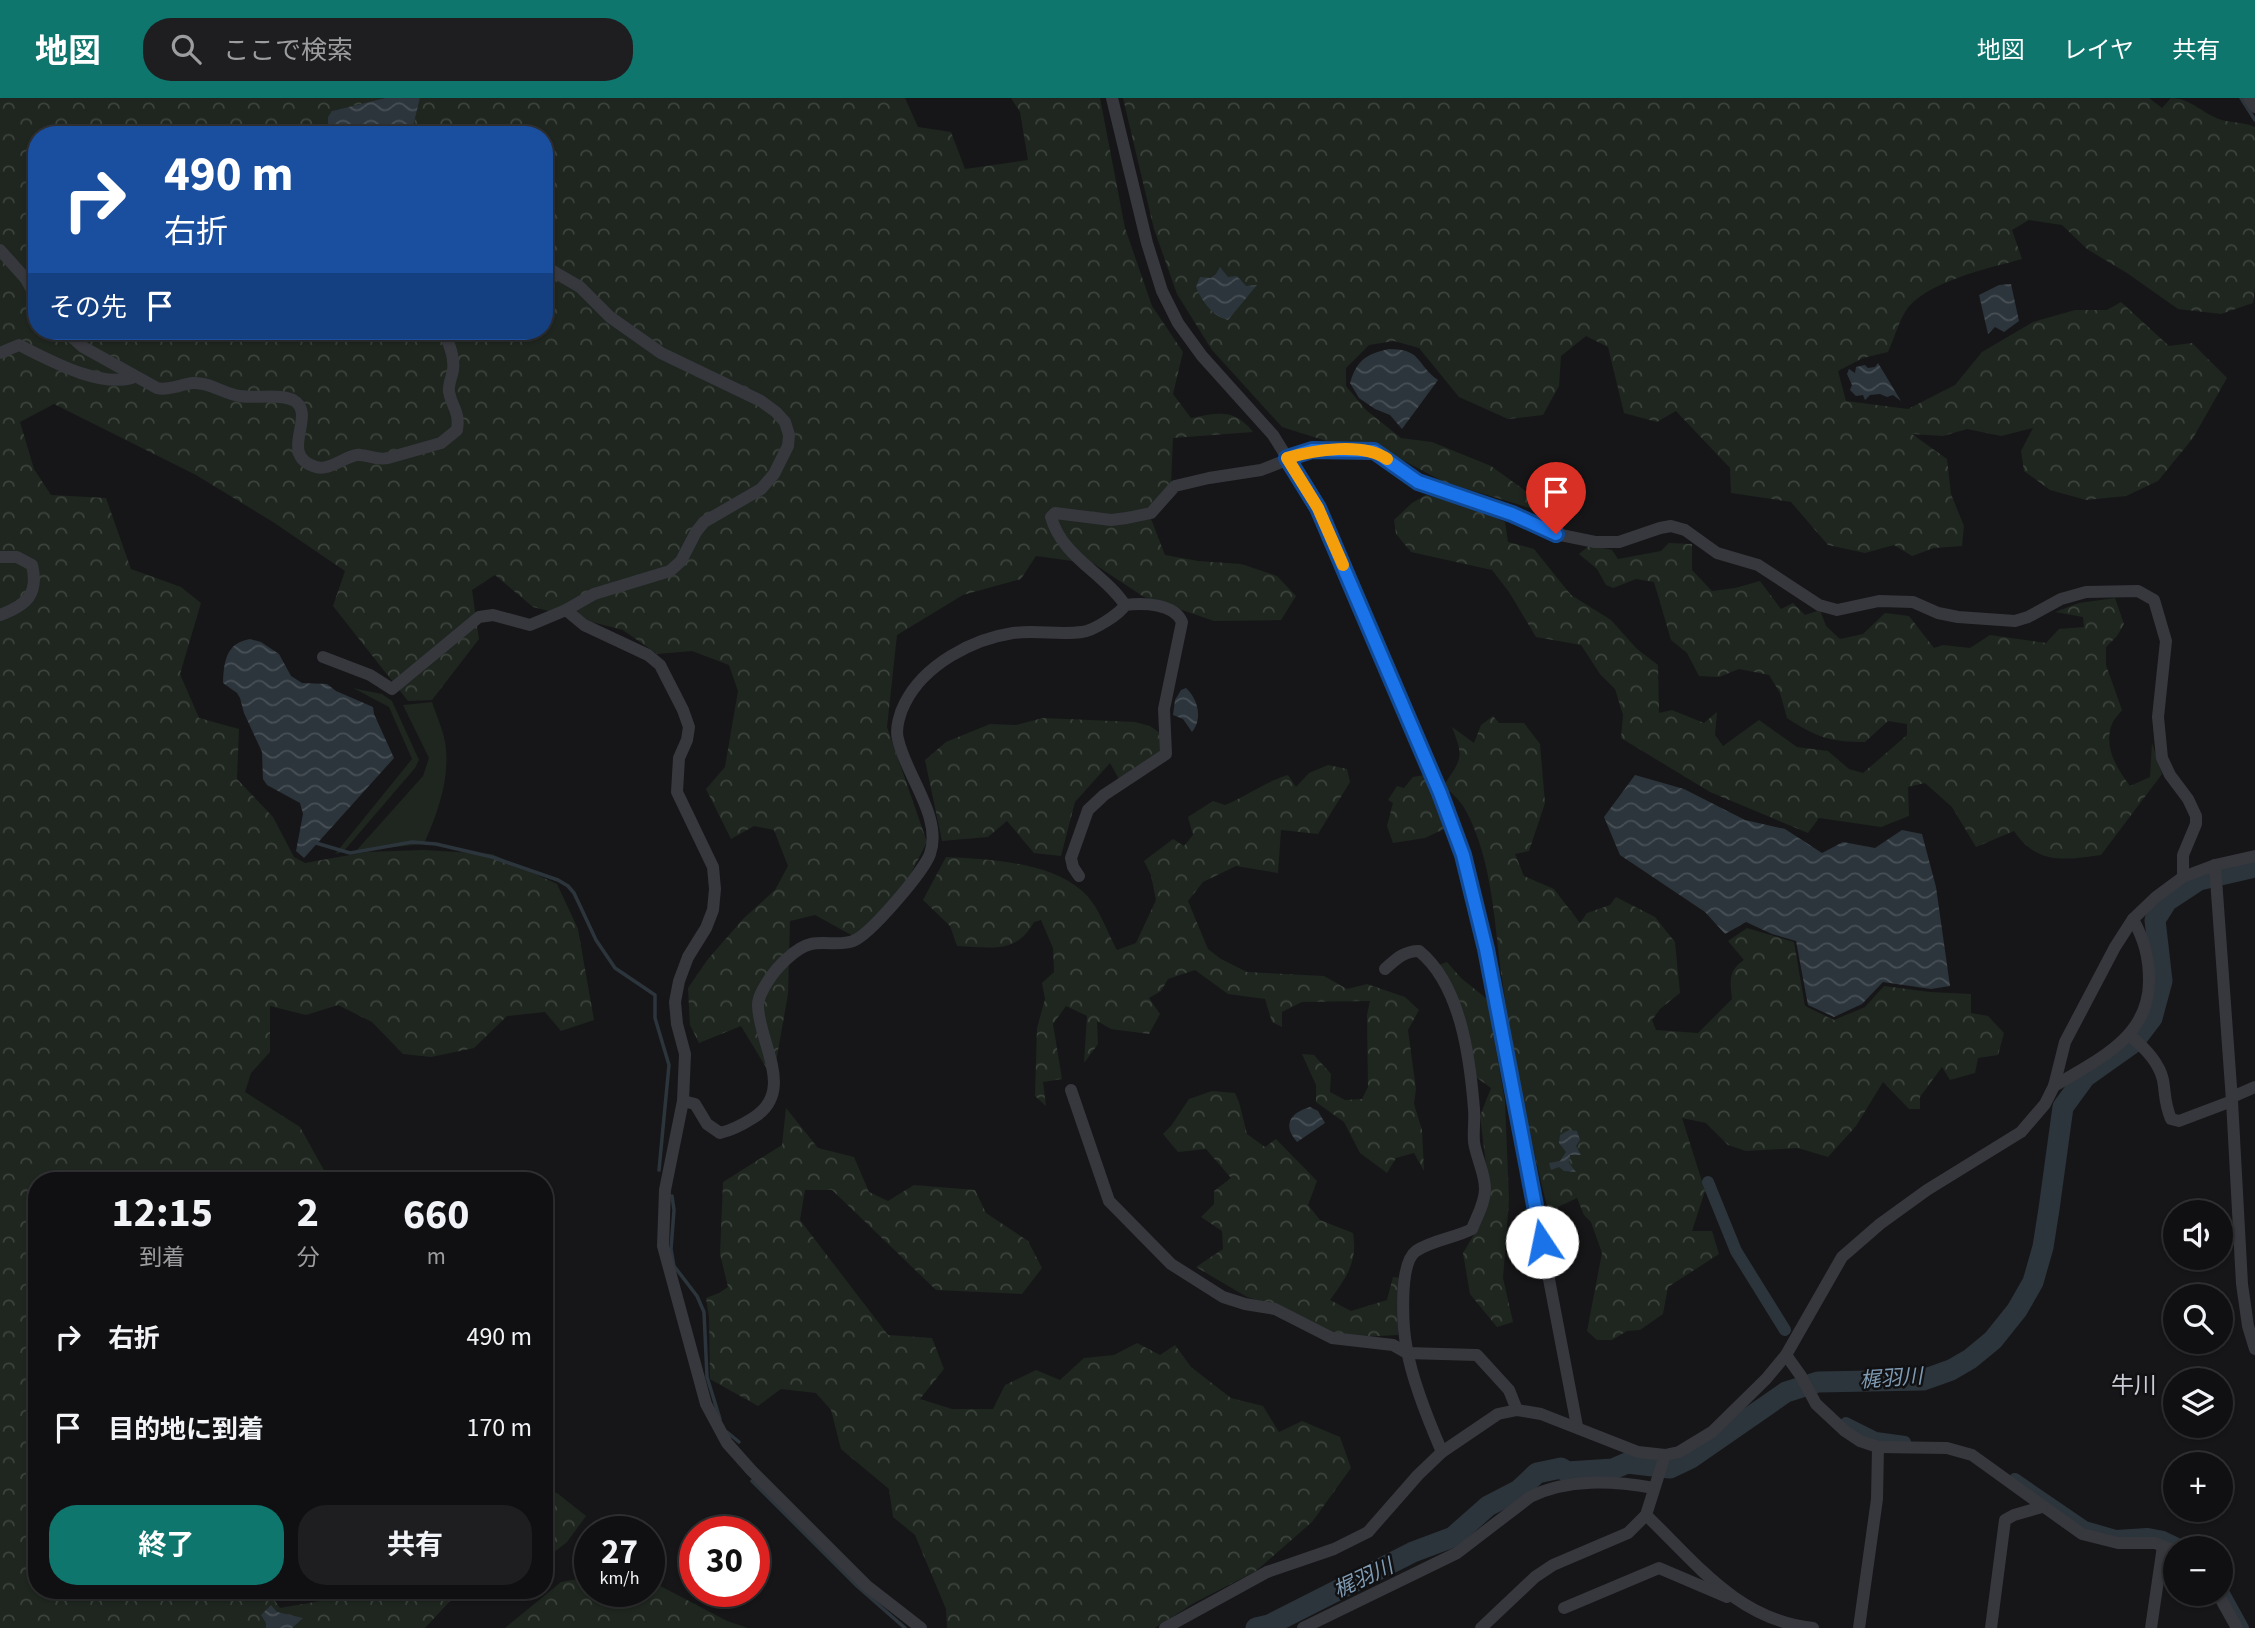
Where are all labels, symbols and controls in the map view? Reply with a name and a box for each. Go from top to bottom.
search box [143,18,633,81]
text: 地図 [35,28,101,75]
icon: search [167,30,205,68]
text: ここで検索 [223,32,353,69]
text: 地図 [1977,33,2025,68]
text: レイヤ [2063,33,2134,68]
text: 共有 [2172,33,2220,68]
text: 490 m [164,140,293,210]
icon: right [49,154,140,245]
text: 右折 [164,209,228,255]
icon: arrive [141,287,179,325]
text: その先 [49,289,127,326]
pin [1526,462,1586,534]
icon: arrive [1537,473,1575,511]
text: 12:15 [112,1183,213,1243]
text: 2 [297,1183,319,1243]
text: 660 [403,1185,469,1245]
map controls [2163,1200,2233,1606]
button: sound [2163,1200,2233,1270]
position arrow [1505,1205,1579,1279]
text: m [427,1240,446,1273]
text: 到着 [139,1241,185,1274]
text: 分 [296,1241,319,1274]
button: search [2163,1284,2233,1354]
icon: right [49,1318,87,1356]
text: 490 m [466,1318,532,1355]
text: 右折 [108,1320,160,1357]
water label: 梶羽川 [1859,1361,1925,1395]
button: layers [2163,1368,2233,1438]
district label: 牛川 [2111,1369,2157,1402]
icon: arrive [49,1409,87,1447]
text: 170 m [466,1409,532,1446]
text: 目的地に到着 [108,1411,264,1448]
button: + [2163,1452,2233,1522]
button: 終了 [49,1505,284,1585]
button: 共有 [298,1505,532,1585]
speed limit sign: 30 [679,1516,770,1607]
text: 27 [601,1527,638,1577]
button: − [2163,1536,2233,1606]
water label: 梶羽川 [1328,1550,1400,1605]
text: km/h [600,1566,639,1591]

